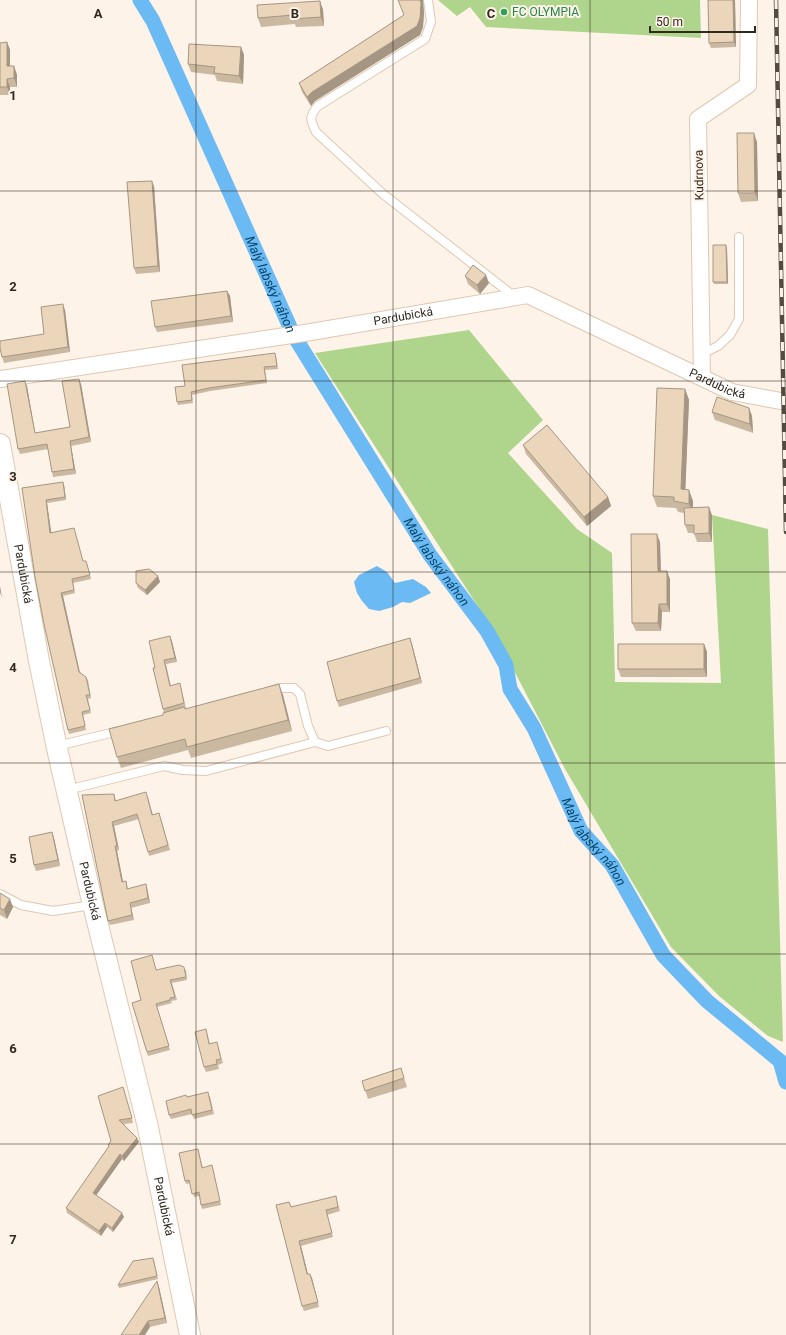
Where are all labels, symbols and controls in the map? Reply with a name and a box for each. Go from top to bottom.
place label: FC OLYMPIA [512,5,579,19]
text: A [94,6,103,21]
text: B [291,6,299,21]
text: C [487,6,496,21]
marker: FC OLYMPIA [499,7,509,17]
scale bar [650,8,755,34]
text: 50 m [656,15,683,29]
text: 1 [9,88,17,103]
street label: Kudrnova [692,150,706,200]
water label: Malý labský náhon [242,234,298,335]
text: 2 [9,279,17,294]
street label: Pardubická [372,304,434,328]
street label: Pardubická [687,366,746,401]
text: 3 [9,469,17,484]
water label: Malý labský náhon [401,515,473,609]
street label: Pardubická [11,543,36,605]
text: 4 [9,660,17,675]
water label: Malý labský náhon [559,795,629,888]
text: 5 [9,851,17,866]
street label: Pardubická [76,860,104,922]
text: 6 [9,1041,17,1056]
street label: Pardubická [151,1176,177,1237]
text: 7 [9,1232,17,1247]

